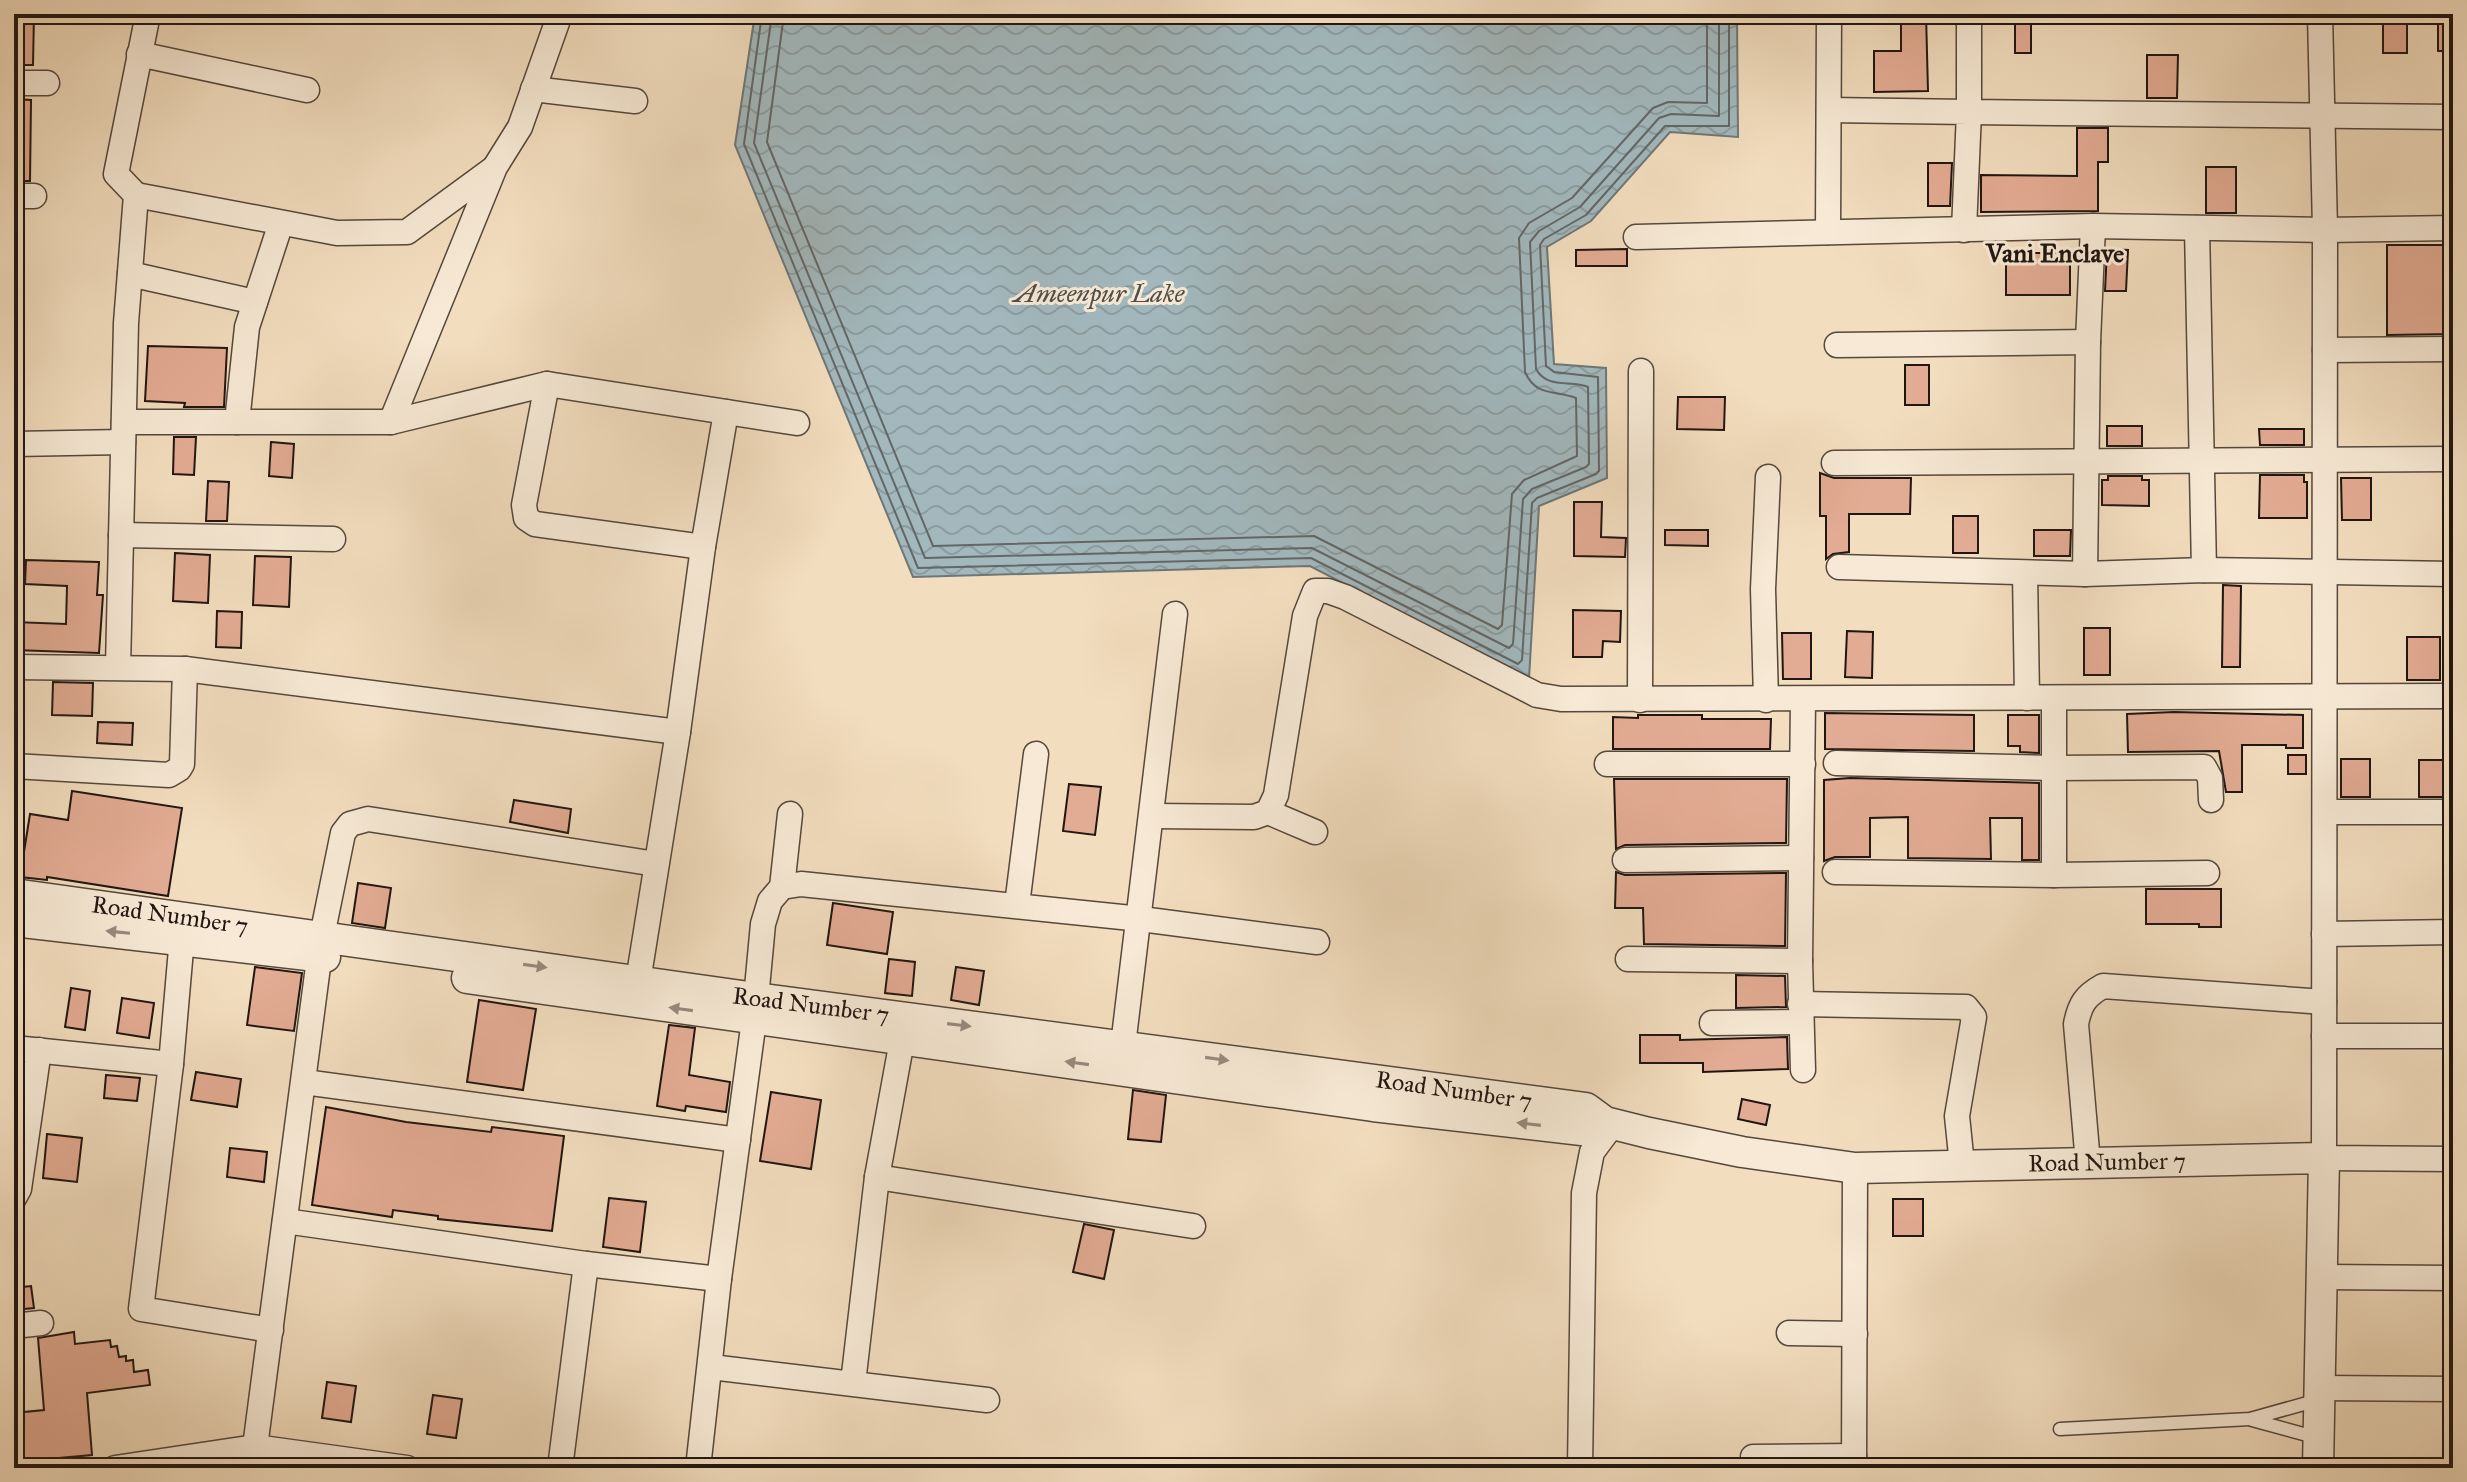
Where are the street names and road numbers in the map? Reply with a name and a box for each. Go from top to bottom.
street label: Road Number 7 [90,889,250,941]
street label: Road Number 7 [731,981,891,1029]
street label: Road Number 7 [1374,1064,1534,1116]
street label: Road Number 7 [2028,1146,2186,1178]

